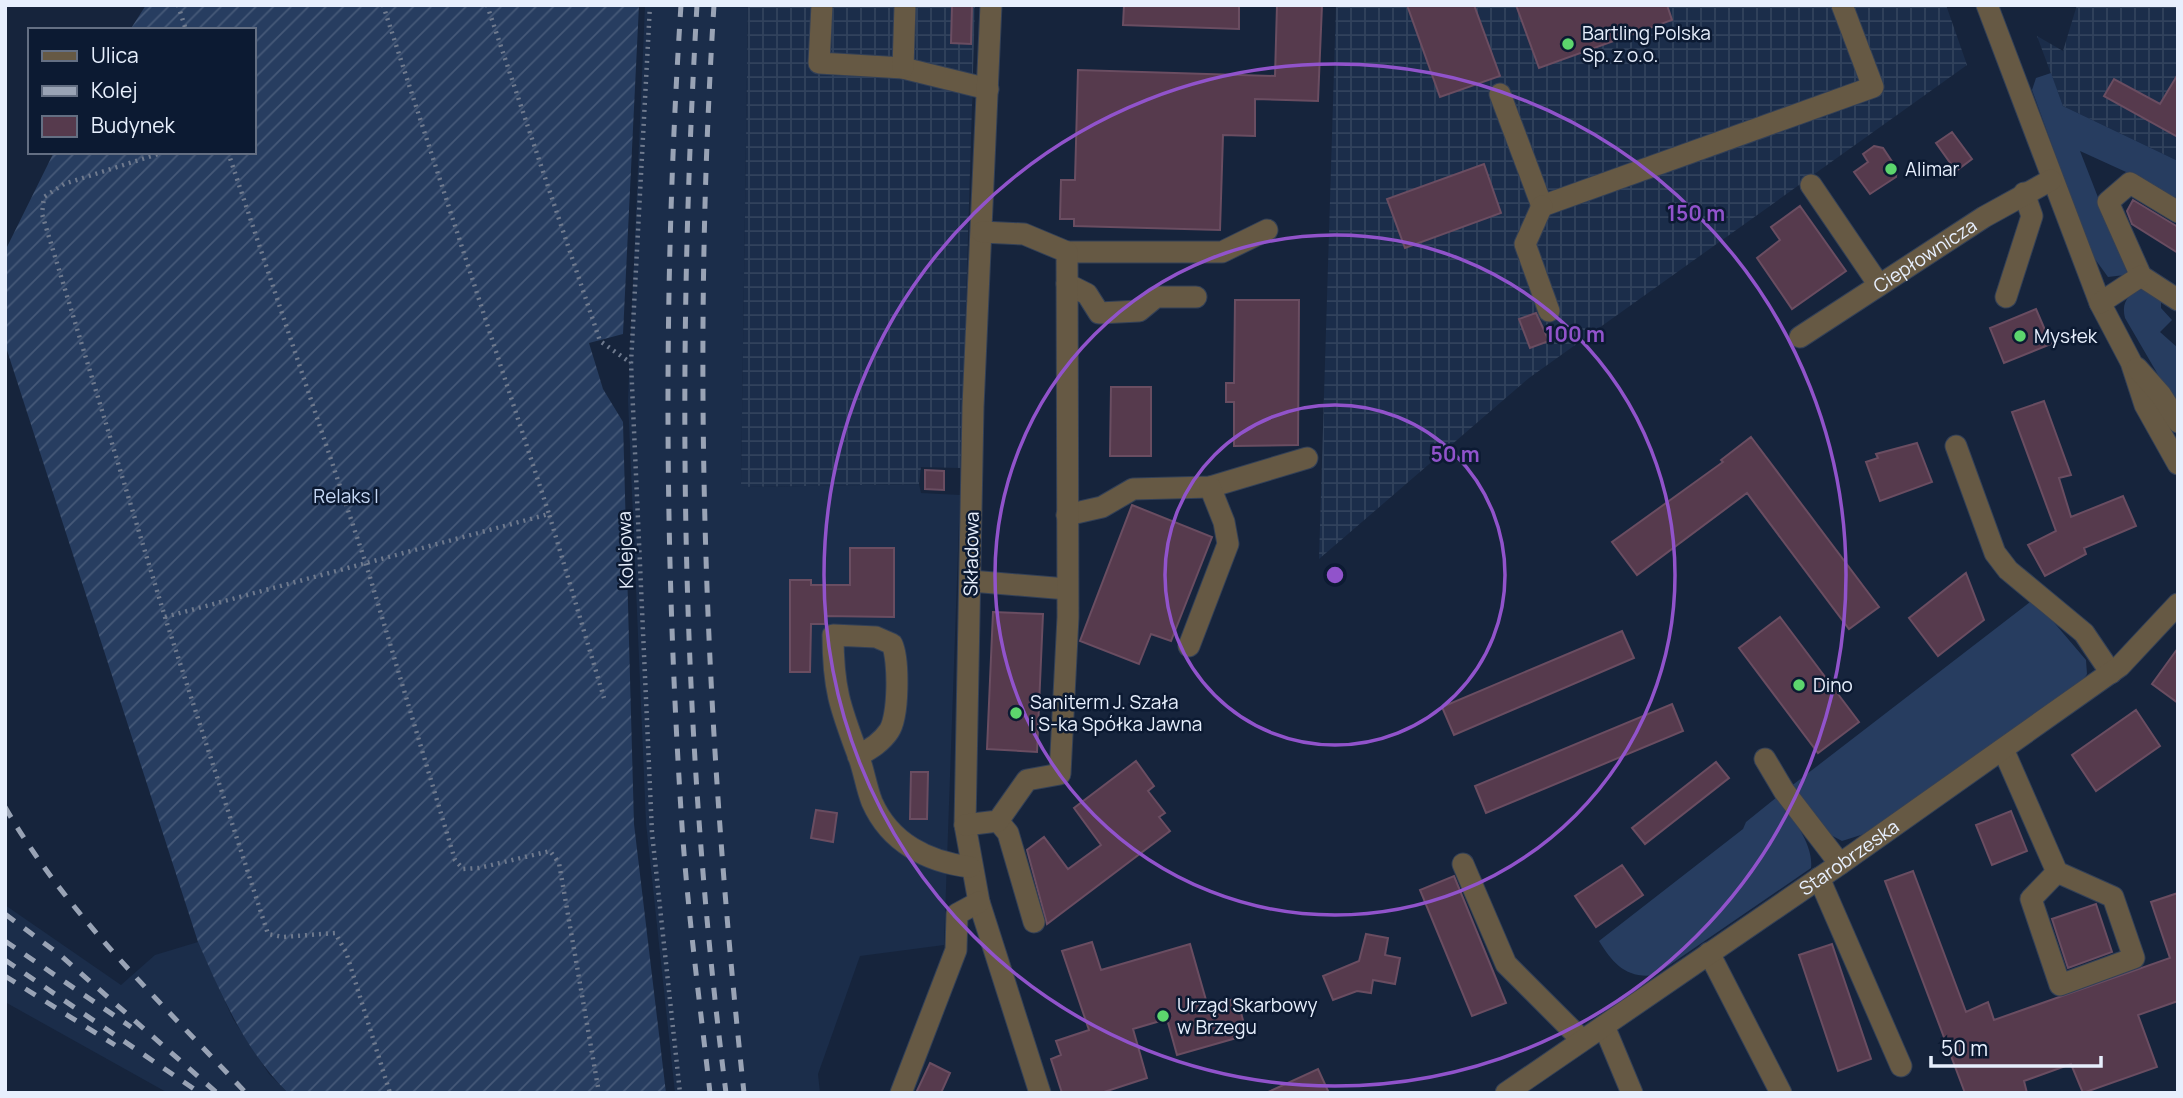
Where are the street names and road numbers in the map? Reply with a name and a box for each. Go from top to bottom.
street label: Ciepłownicza [1868,212,1982,299]
street label: Kolejowa [611,511,639,589]
street label: Składowa [957,511,985,597]
street label: Starobrzeska [1794,813,1904,901]

